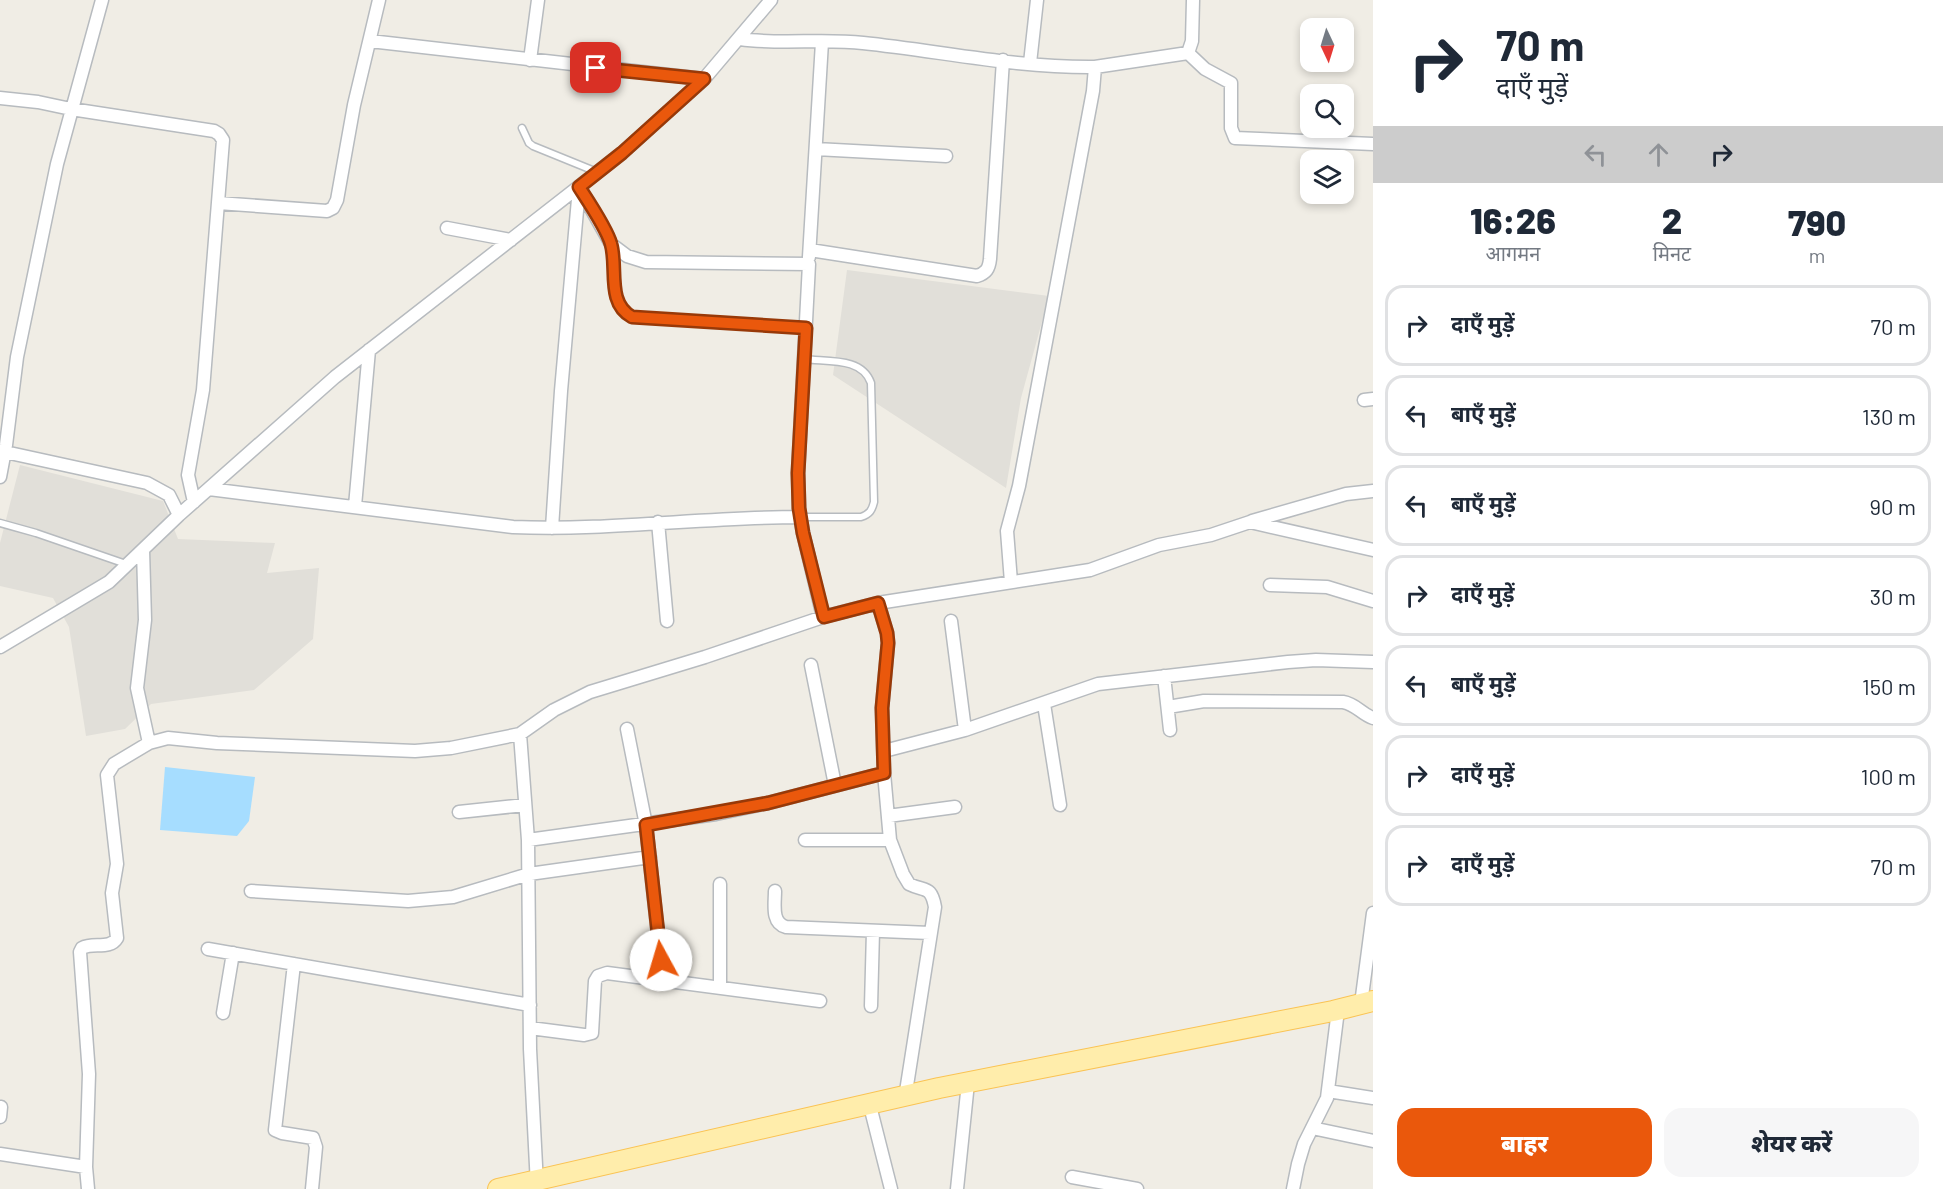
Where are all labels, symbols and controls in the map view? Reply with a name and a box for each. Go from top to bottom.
north arrow [1300,18,1354,72]
map controls [1300,18,1354,204]
text: 70 m [1496,19,1584,69]
icon: right [1397,24,1475,102]
pin [570,42,621,93]
icon: arrive [579,51,612,84]
text: दाएँ मुड़ें [1496,70,1568,102]
button: search [1300,84,1354,138]
icon: left [1579,138,1612,171]
icon: ahead [1642,138,1675,171]
icon: right [1705,138,1738,171]
button: layers [1300,150,1354,204]
text: 16:26 [1470,198,1556,241]
text: 2 [1662,198,1682,241]
text: 790 [1788,200,1846,243]
text: आगमन [1486,241,1540,265]
text: मिनट [1653,241,1691,265]
text: m [1809,243,1825,267]
icon: right [1400,309,1433,342]
text: दाएँ मुड़ें [1451,310,1514,336]
text: 70 m [1871,313,1916,339]
icon: left [1400,399,1433,432]
text: बाएँ मुड़ें [1451,400,1516,426]
text: 130 m [1862,403,1916,429]
icon: left [1400,489,1433,522]
text: बाएँ मुड़ें [1451,490,1516,516]
text: 90 m [1870,493,1916,519]
icon: right [1400,579,1433,612]
text: दाएँ मुड़ें [1451,580,1514,606]
text: 30 m [1870,583,1916,609]
icon: left [1400,669,1433,702]
text: बाएँ मुड़ें [1451,670,1516,696]
text: 150 m [1862,673,1916,699]
icon: right [1400,759,1433,792]
text: दाएँ मुड़ें [1451,760,1514,786]
text: 100 m [1861,763,1916,789]
icon: right [1400,849,1433,882]
text: दाएँ मुड़ें [1451,850,1514,876]
text: 70 m [1871,853,1916,879]
position arrow [629,928,693,992]
button: बाहर [1397,1108,1652,1177]
button: शेयर करें [1664,1108,1919,1177]

